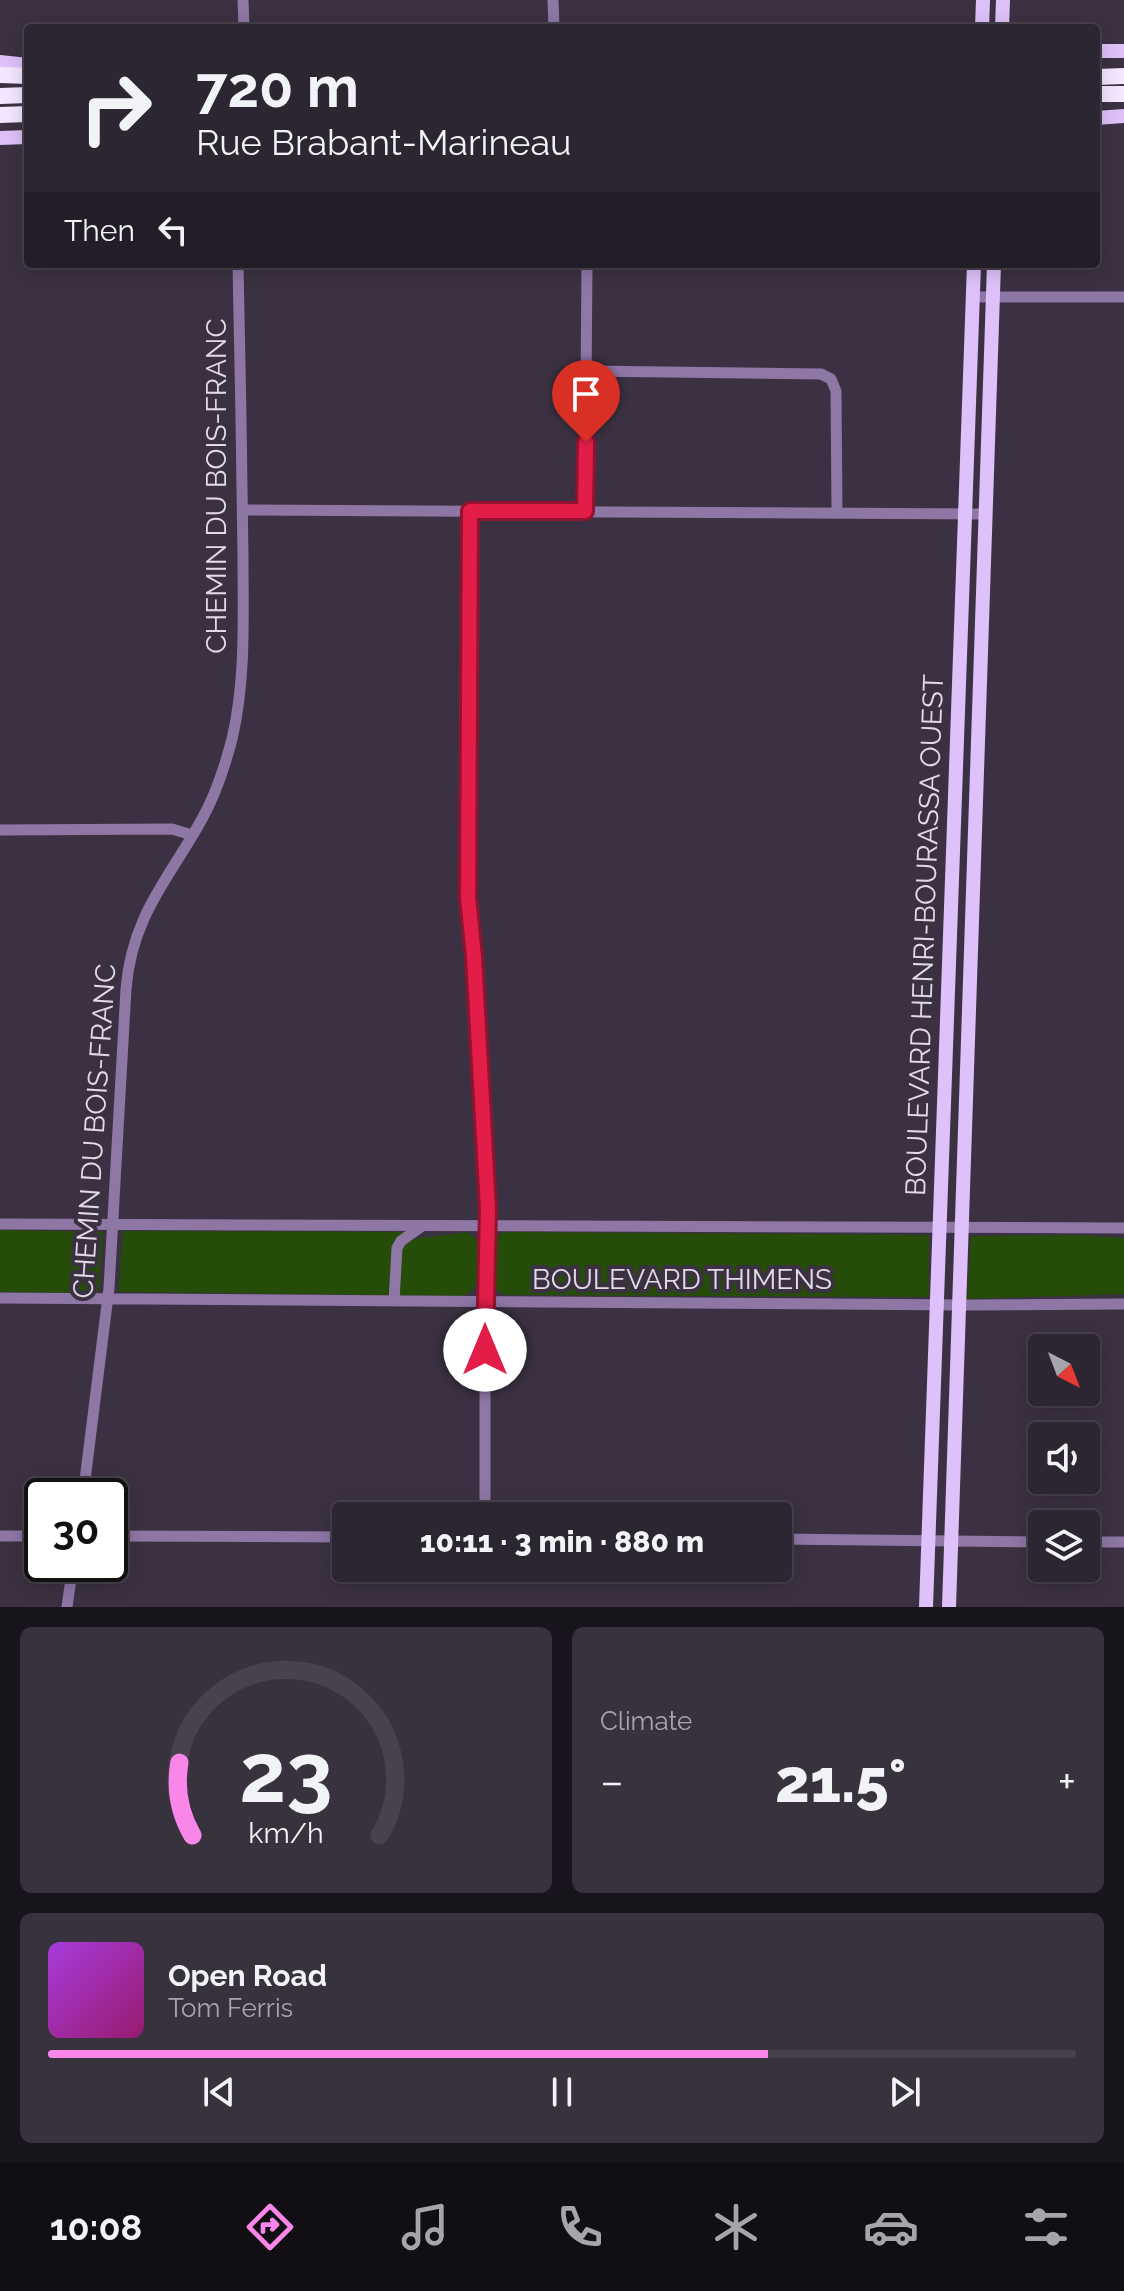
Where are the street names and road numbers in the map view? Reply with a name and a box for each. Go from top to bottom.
street label: CHEMIN DU BOIS-FRANC [200,318,233,654]
street label: BOULEVARD HENRI-BOURASSA OUEST [899,674,950,1196]
street label: CHEMIN DU BOIS-FRANC [66,963,123,1299]
street label: BOULEVARD THIMENS [532,1263,832,1296]

